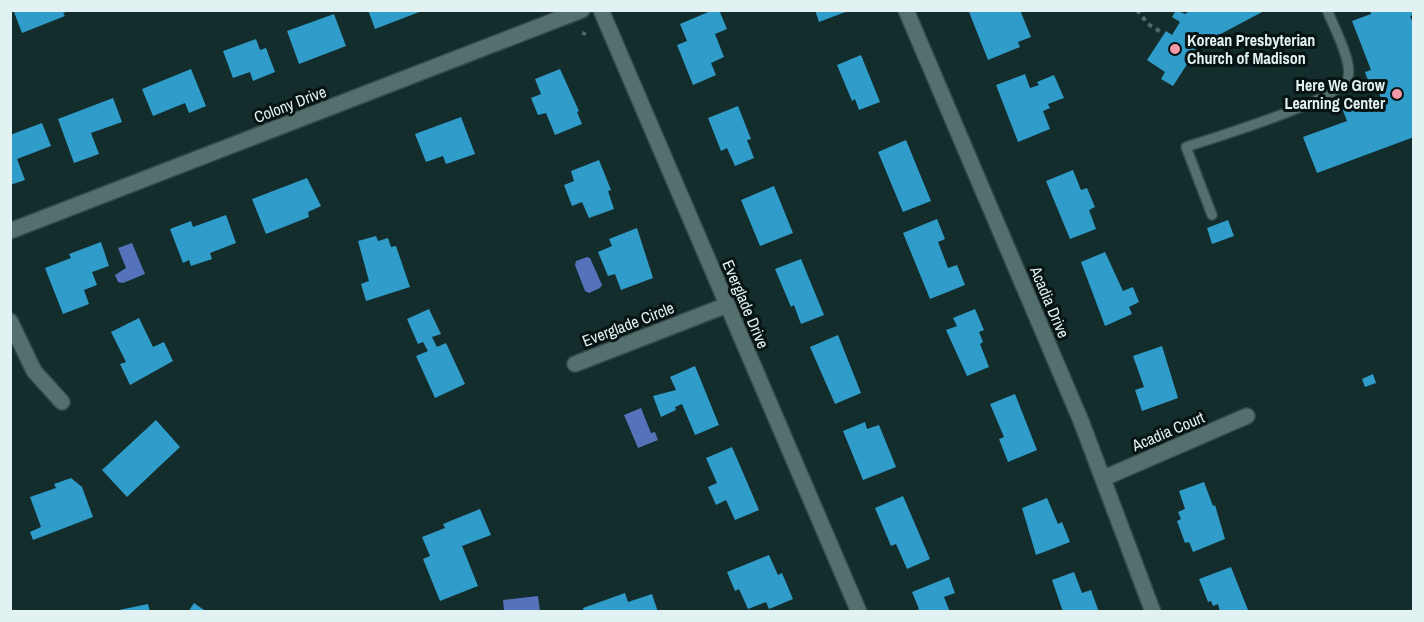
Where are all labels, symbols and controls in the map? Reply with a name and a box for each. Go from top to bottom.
place label: Korean Presbyterian Church of Madison [1187,29,1315,69]
marker: Korean Presbyterian Church of Madison [1168,42,1182,56]
place label: Here We Grow Learning Center [1284,74,1386,114]
street label: Colony Drive [251,80,329,128]
marker: Here We Grow Learning Center [1390,87,1404,101]
street label: Everglade Drive [717,256,775,352]
street label: Acadia Drive [1025,262,1075,341]
street label: Everglade Circle [579,296,677,352]
street label: Acadia Court [1128,406,1208,456]

